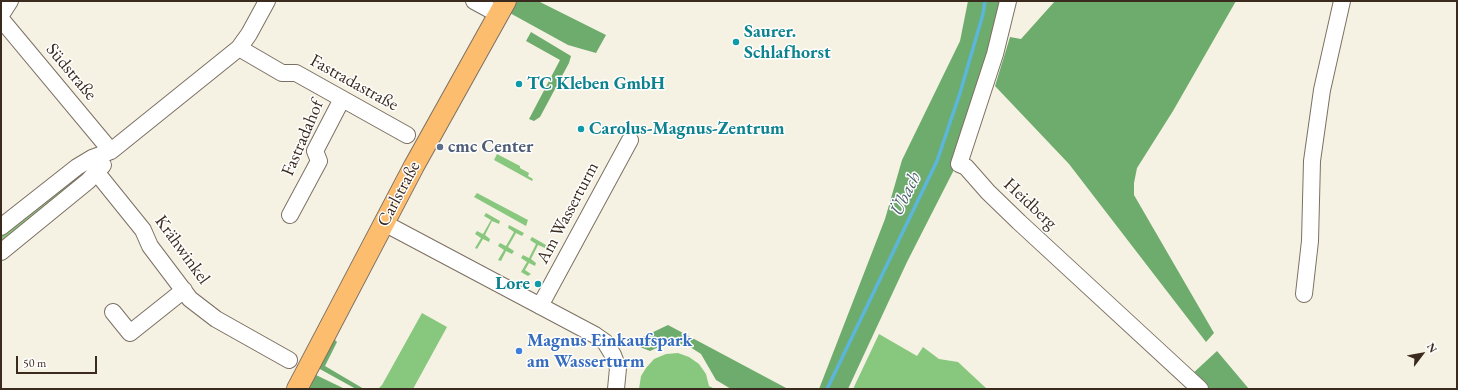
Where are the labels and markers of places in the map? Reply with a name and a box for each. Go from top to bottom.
place label: Saurer. Schlafhorst [744,21,831,64]
marker: Saurer. Schlafhorst [731,37,741,47]
place label: TC Kleben GmbH [527,73,665,95]
marker: TC Kleben GmbH [514,79,524,89]
place label: Carolus-Magnus-Zentrum [589,118,785,140]
marker: Carolus-Magnus-Zentrum [576,124,586,134]
place label: cmc Center [448,136,533,158]
marker: cmc Center [435,142,445,152]
place label: Lore [495,273,530,295]
marker: Lore [533,279,543,289]
place label: Magnus Einkaufspark am Wasserturm [527,330,692,372]
marker: Magnus Einkaufspark am Wasserturm [514,346,524,356]

